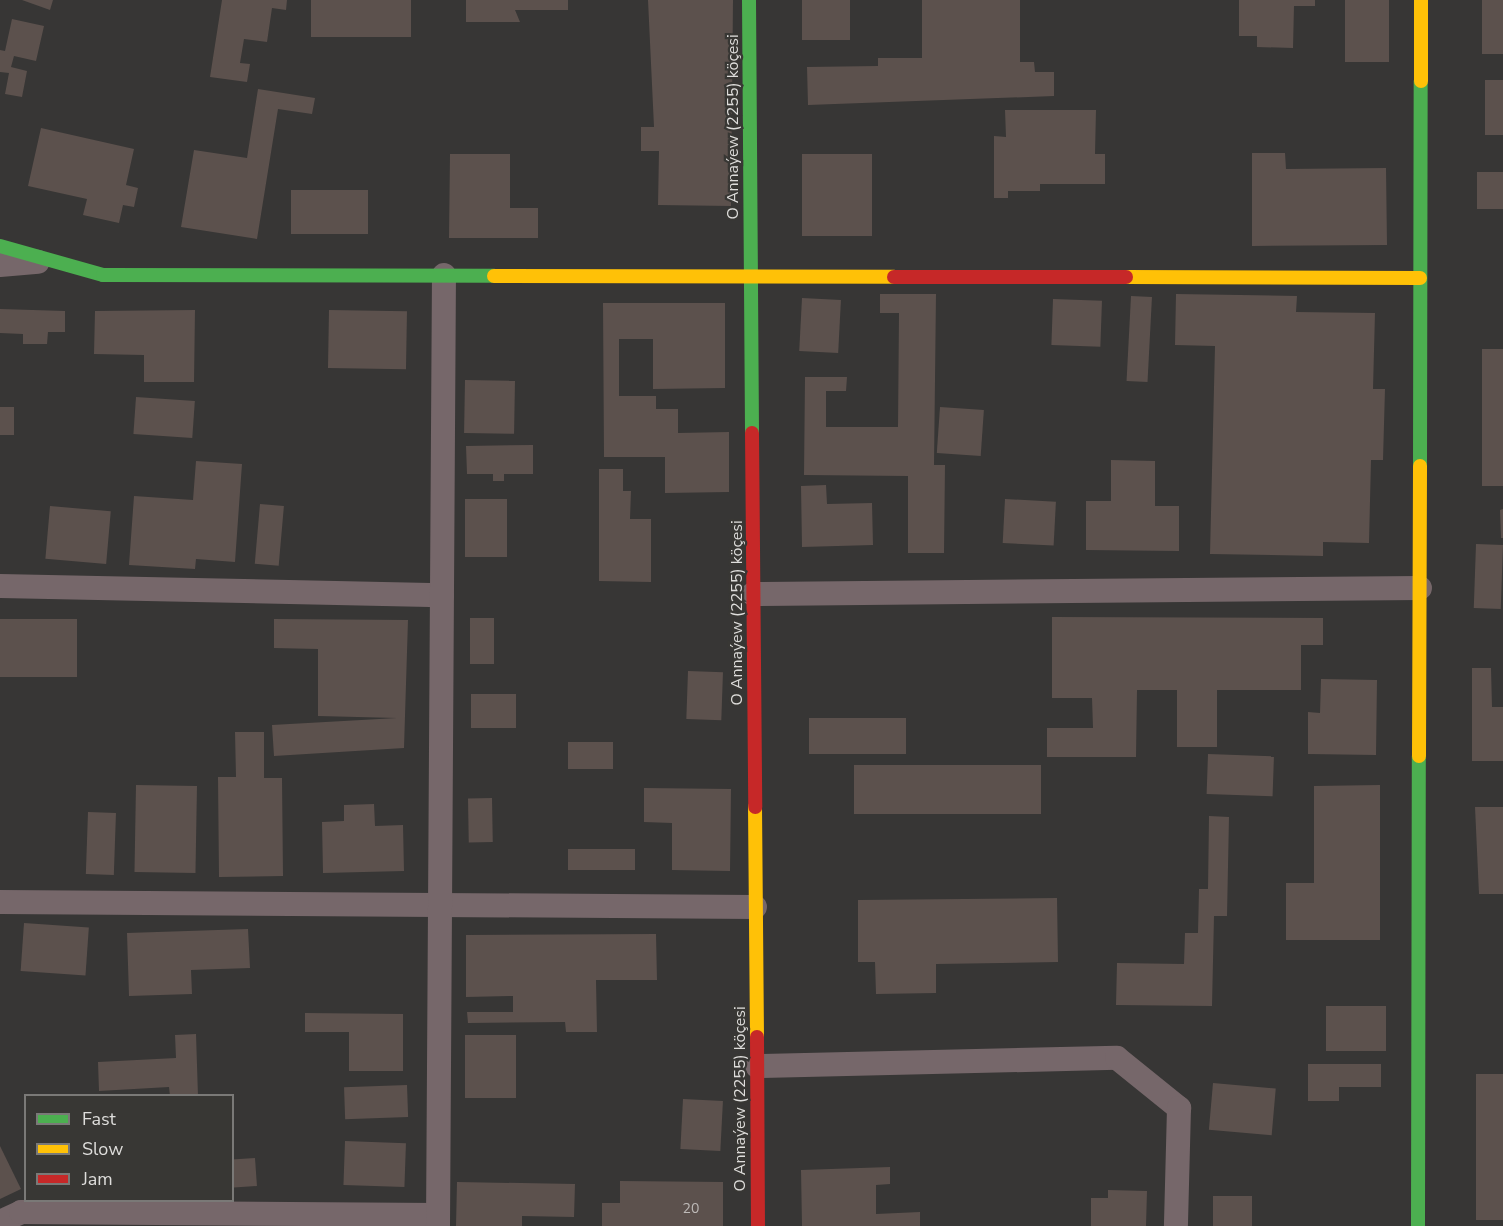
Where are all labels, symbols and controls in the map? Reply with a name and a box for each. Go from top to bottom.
street label: O Annaýew (2255) köçesi [723,34,743,220]
street label: O Annaýew (2255) köçesi [727,520,747,706]
street label: O Annaýew (2255) köçesi [730,1006,750,1192]
legend [24,1094,234,1202]
text: Fast [82,1107,116,1131]
text: Slow [82,1137,123,1161]
text: Jam [82,1167,113,1191]
house number: 20 [683,1201,699,1217]

